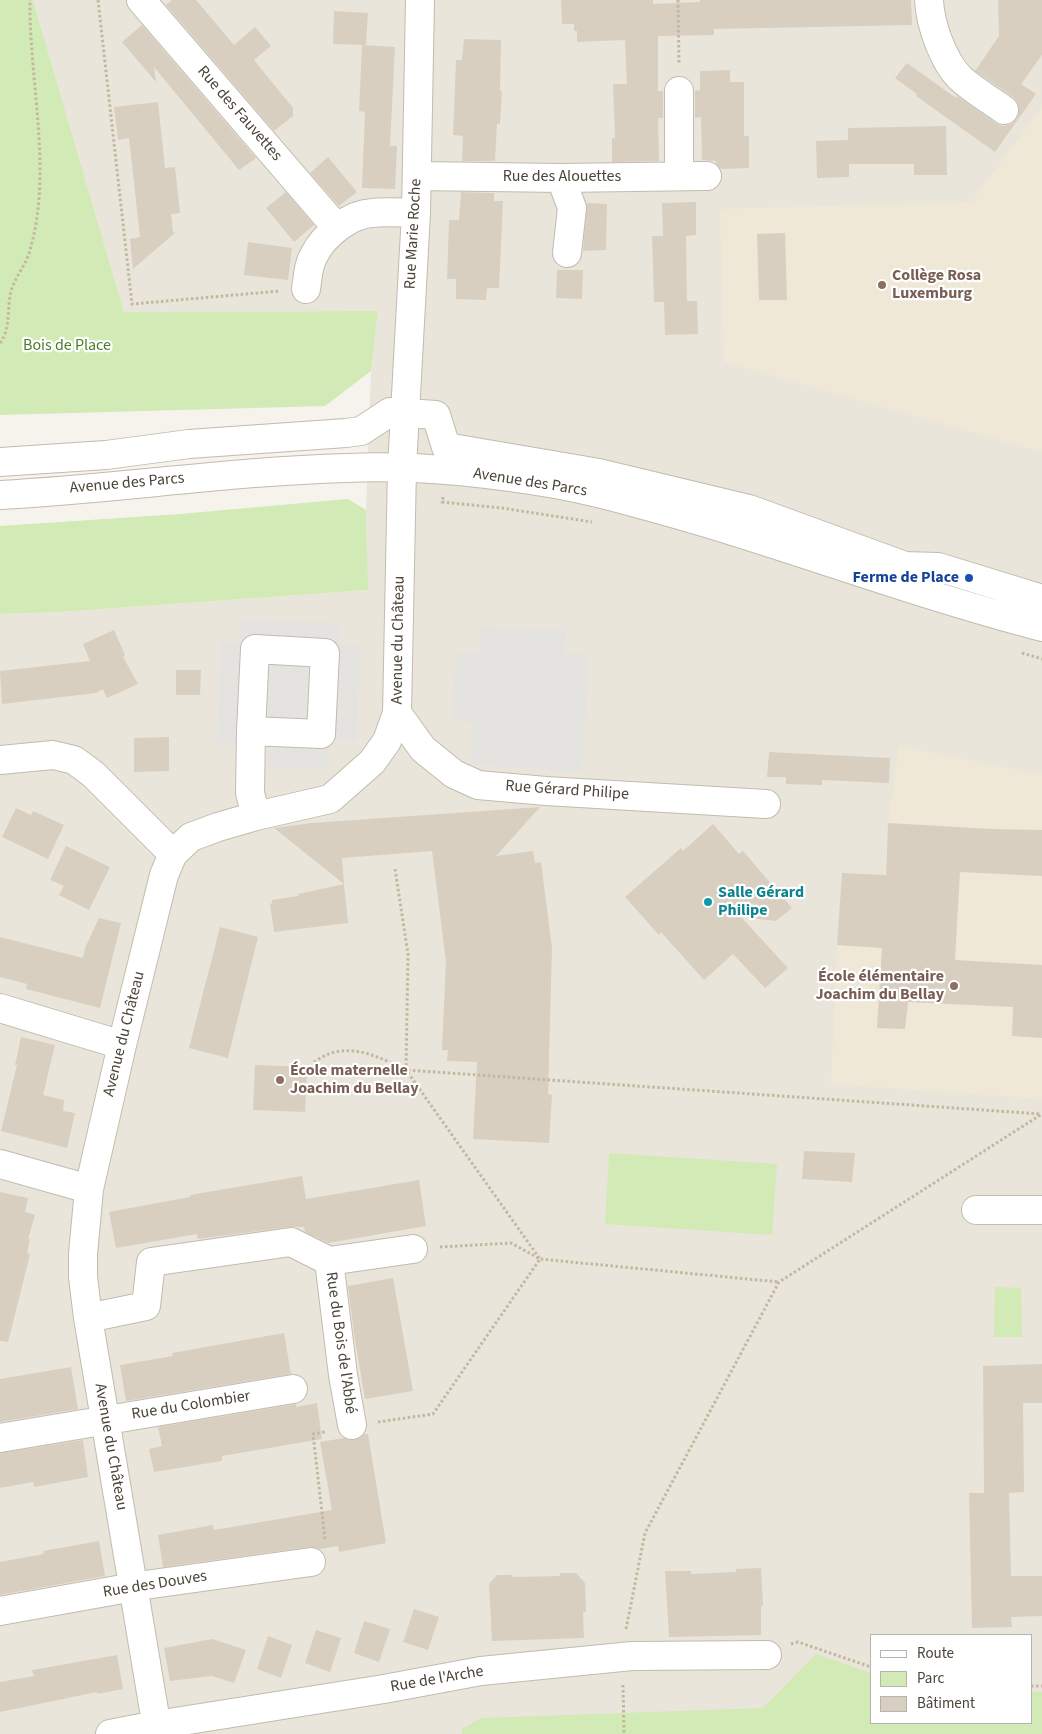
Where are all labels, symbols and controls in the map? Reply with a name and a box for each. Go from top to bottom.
street label: Rue des Fauvettes [192,62,286,166]
street label: Rue des Alouettes [503,167,621,187]
street label: Rue Marie Roche [402,178,426,290]
place label: Collège Rosa Luxemburg [892,266,981,304]
marker: Collège Rosa Luxemburg [876,279,888,291]
park label: Bois de Place [23,336,111,356]
street label: Avenue des Parcs [472,465,588,501]
street label: Avenue des Parcs [69,469,185,499]
place label: Ferme de Place [853,568,959,588]
marker: Ferme de Place [963,572,975,584]
street label: Avenue du Château [388,576,410,704]
street label: Rue Gérard Philipe [504,777,630,805]
place label: Salle Gérard Philipe [718,883,804,921]
marker: Salle Gérard Philipe [702,896,714,908]
place label: École élémentaire Joachim du Bellay [815,967,944,1005]
street label: Avenue du Château [100,969,150,1099]
marker: École élémentaire Joachim du Bellay [948,980,960,992]
place label: École maternelle Joachim du Bellay [290,1061,419,1099]
marker: École maternelle Joachim du Bellay [274,1074,286,1086]
street label: Rue du Bois de l'Abbé [321,1271,359,1415]
street label: Avenue du Château [89,1382,131,1512]
street label: Rue du Colombier [130,1387,252,1425]
street label: Rue des Douves [102,1567,208,1603]
legend [870,1634,1032,1724]
text: Route [917,1643,954,1664]
street label: Rue de l'Arche [389,1662,485,1698]
text: Parc [917,1668,944,1689]
text: Bâtiment [917,1693,975,1714]

